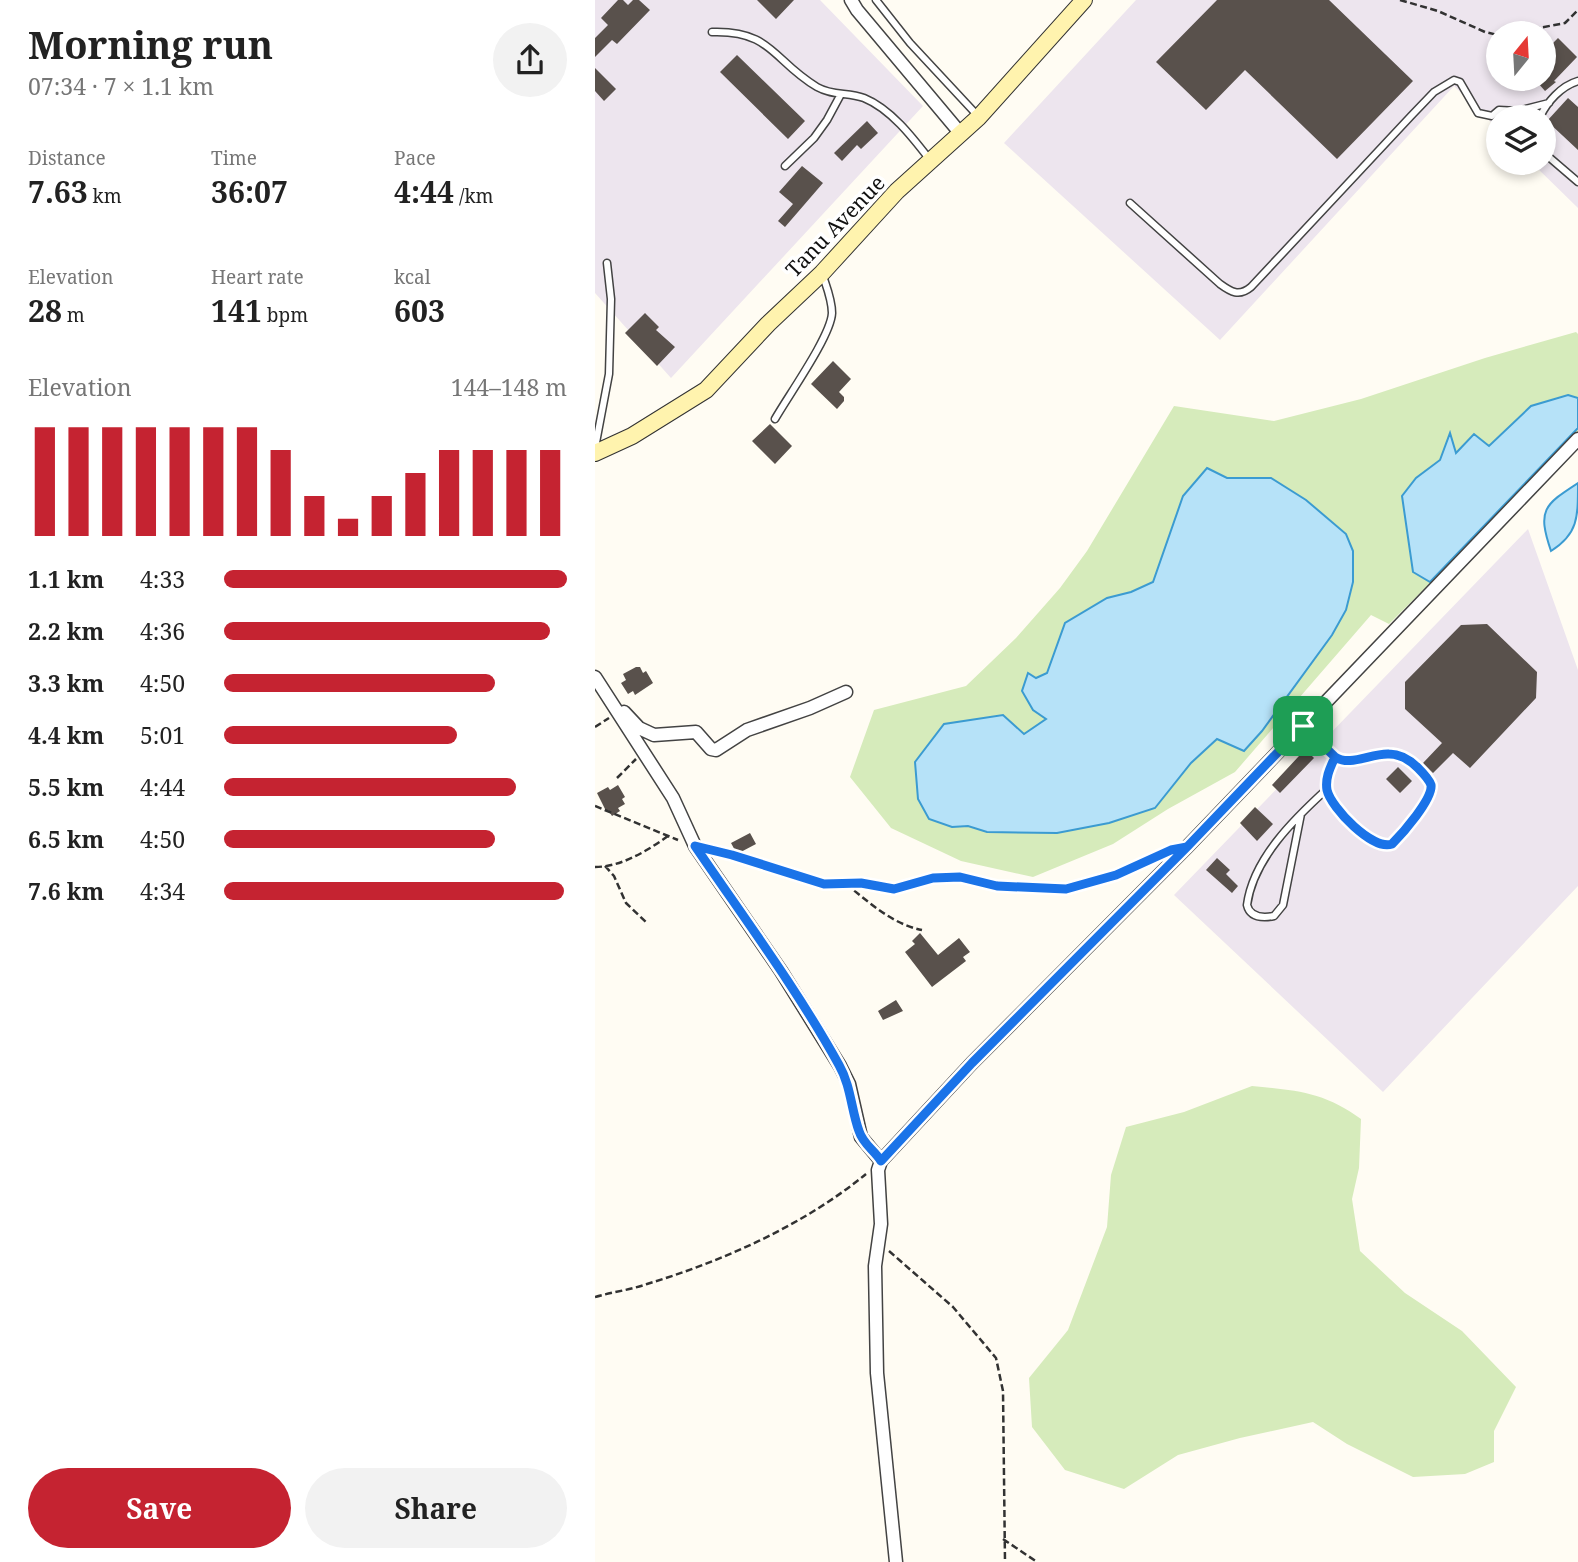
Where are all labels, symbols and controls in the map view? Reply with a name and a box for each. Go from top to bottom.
text: Morning run [28,18,273,70]
north arrow [1486,21,1556,91]
map controls [1486,21,1556,175]
button: share [493,23,567,97]
text: 07:34 · 7 × 1.1 km [28,70,214,102]
button: layers [1486,105,1556,175]
text: Distance [28,145,106,171]
text: Time [211,145,257,171]
text: Pace [394,145,436,171]
street label: Tanu Avenue [779,169,891,283]
text: 7.63 [28,171,88,212]
text: 36:07 [211,171,288,212]
text: 4:44 [394,171,454,212]
text: km [88,183,122,209]
text: /km [454,183,493,209]
text: Elevation [28,264,114,290]
text: Heart rate [211,264,304,290]
text: kcal [394,264,431,290]
text: 28 [28,290,62,331]
text: 141 [211,290,262,331]
text: 603 [394,290,445,331]
text: m [62,302,85,328]
text: bpm [262,302,308,328]
text: Elevation [28,371,132,403]
text: 144–148 m [451,371,567,403]
text: 1.1 km [28,563,104,595]
text: 4:33 [140,563,185,595]
text: 2.2 km [28,615,104,647]
text: 4:36 [140,615,185,647]
text: 3.3 km [28,667,104,699]
text: 4:50 [140,667,185,699]
pin [1273,696,1333,756]
icon: arrive [1284,707,1322,745]
text: 4.4 km [28,719,104,751]
text: 5:01 [140,719,185,751]
text: 5.5 km [28,771,104,803]
text: 4:44 [140,771,185,803]
text: 6.5 km [28,823,104,855]
text: 4:50 [140,823,185,855]
text: 7.6 km [28,875,104,907]
text: 4:34 [140,875,185,907]
button: Save [28,1468,291,1548]
button: Share [305,1468,567,1548]

